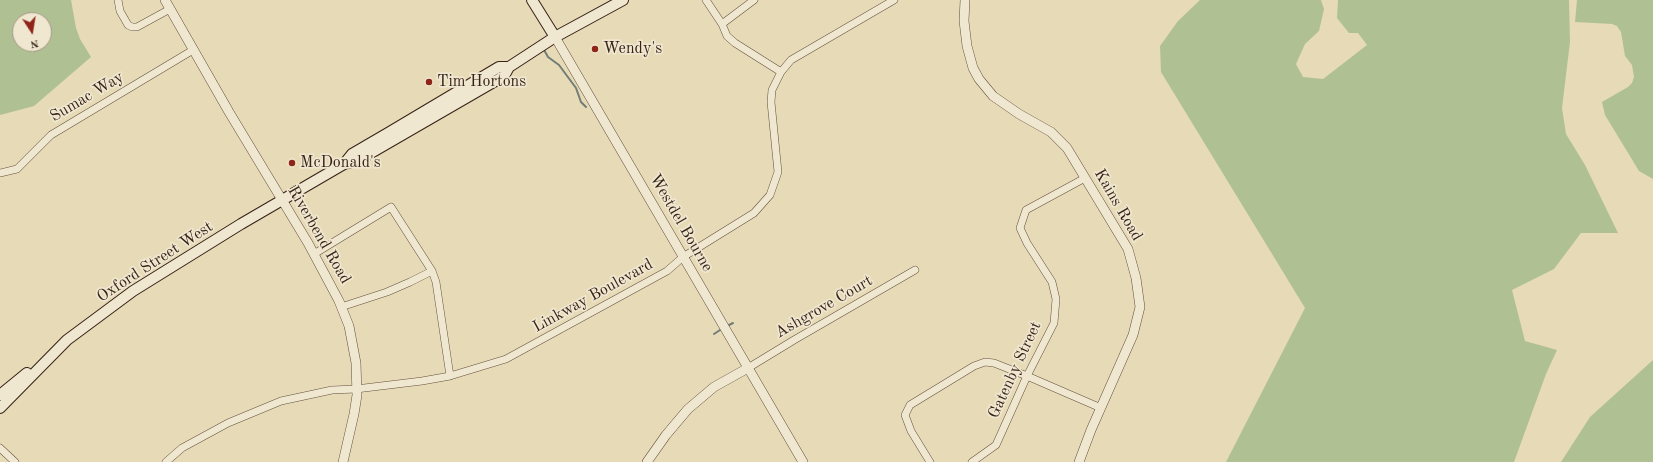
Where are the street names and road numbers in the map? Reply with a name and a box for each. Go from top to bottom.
street label: Sumac Way [47,68,127,126]
street label: Kains Road [1090,166,1146,244]
street label: Westdel Bourne [645,171,717,275]
street label: Riverbend Road [283,183,355,287]
street label: Oxford Street West [93,217,217,307]
street label: Linkway Boulevard [530,255,656,337]
street label: Ashgrove Court [772,271,876,343]
street label: Gatenby Street [984,319,1046,421]

